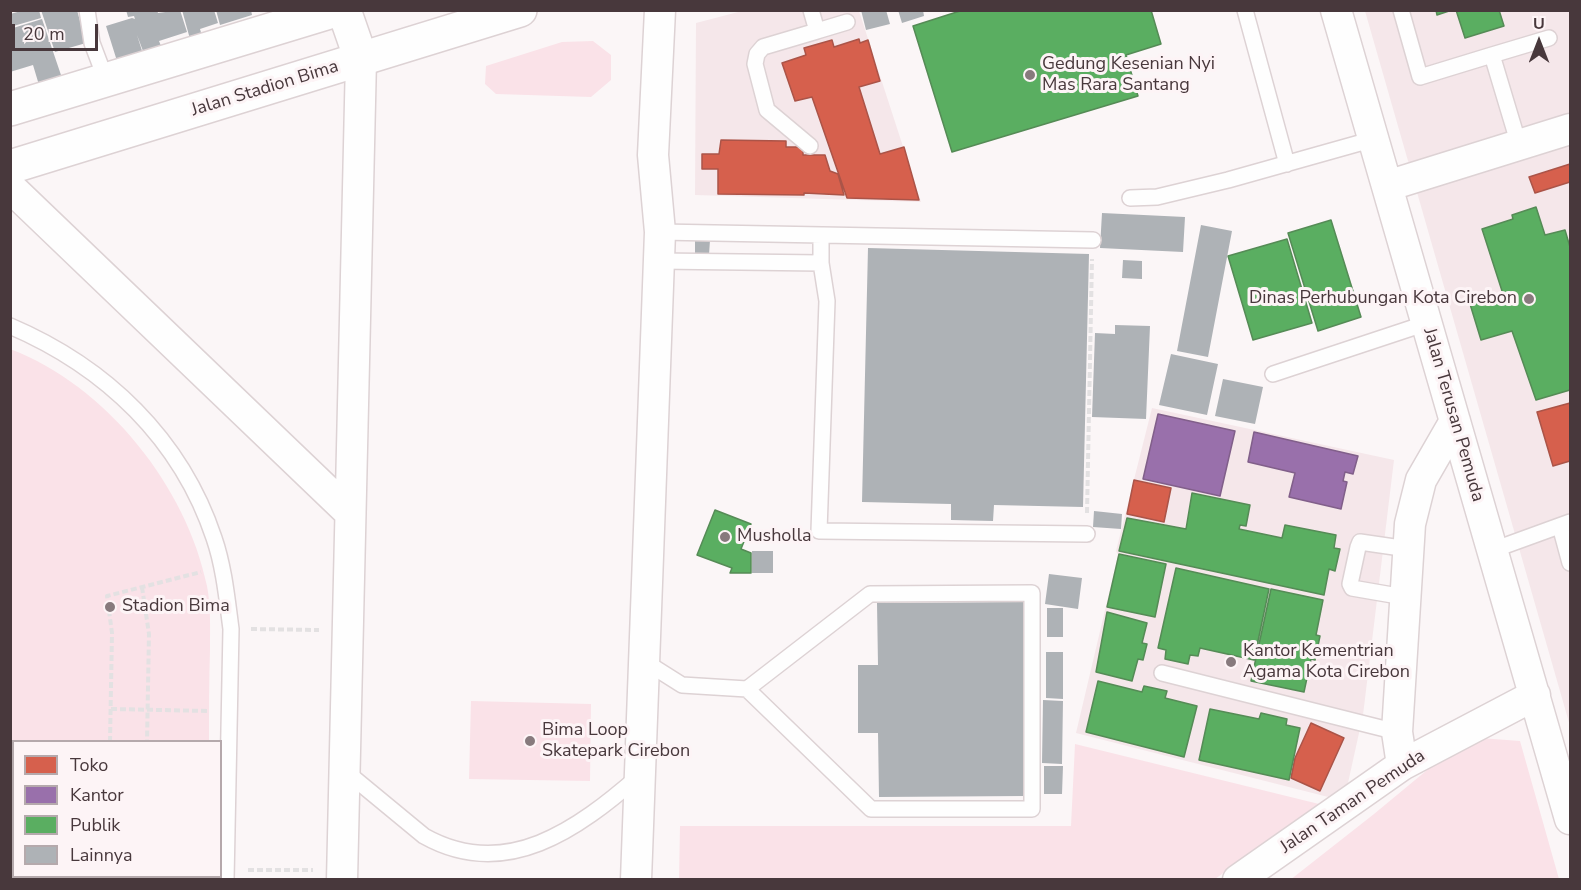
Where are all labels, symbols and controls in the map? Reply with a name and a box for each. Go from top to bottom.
scale bar [15,12,100,50]
north arrow [1509,12,1569,72]
text: U [1533,13,1545,35]
text: 20 m [23,22,65,46]
place label: Gedung Kesenian Nyi Mas Rara Santang [1042,54,1215,97]
street label: Jalan Stadion Bima [189,56,341,122]
marker: Gedung Kesenian Nyi Mas Rara Santang [1023,68,1037,82]
place label: Dinas Perhubungan Kota Cirebon [1249,288,1517,310]
marker: Dinas Perhubungan Kota Cirebon [1522,292,1536,306]
street label: Jalan Terusan Pemuda [1418,326,1488,504]
place label: Musholla [737,526,812,548]
marker: Musholla [718,530,732,544]
place label: Stadion Bima [122,596,230,618]
marker: Stadion Bima [103,600,117,614]
place label: Kantor Kementrian Agama Kota Cirebon [1243,641,1410,684]
marker: Kantor Kementrian Agama Kota Cirebon [1224,655,1238,669]
place label: Bima Loop Skatepark Cirebon [542,720,690,762]
marker: Bima Loop Skatepark Cirebon [523,734,537,748]
legend [12,740,222,878]
street label: Jalan Taman Pemuda [1276,746,1430,858]
text: Toko [70,753,108,777]
text: Kantor [70,783,124,807]
text: Publik [70,813,120,837]
text: Lainnya [70,843,132,867]

